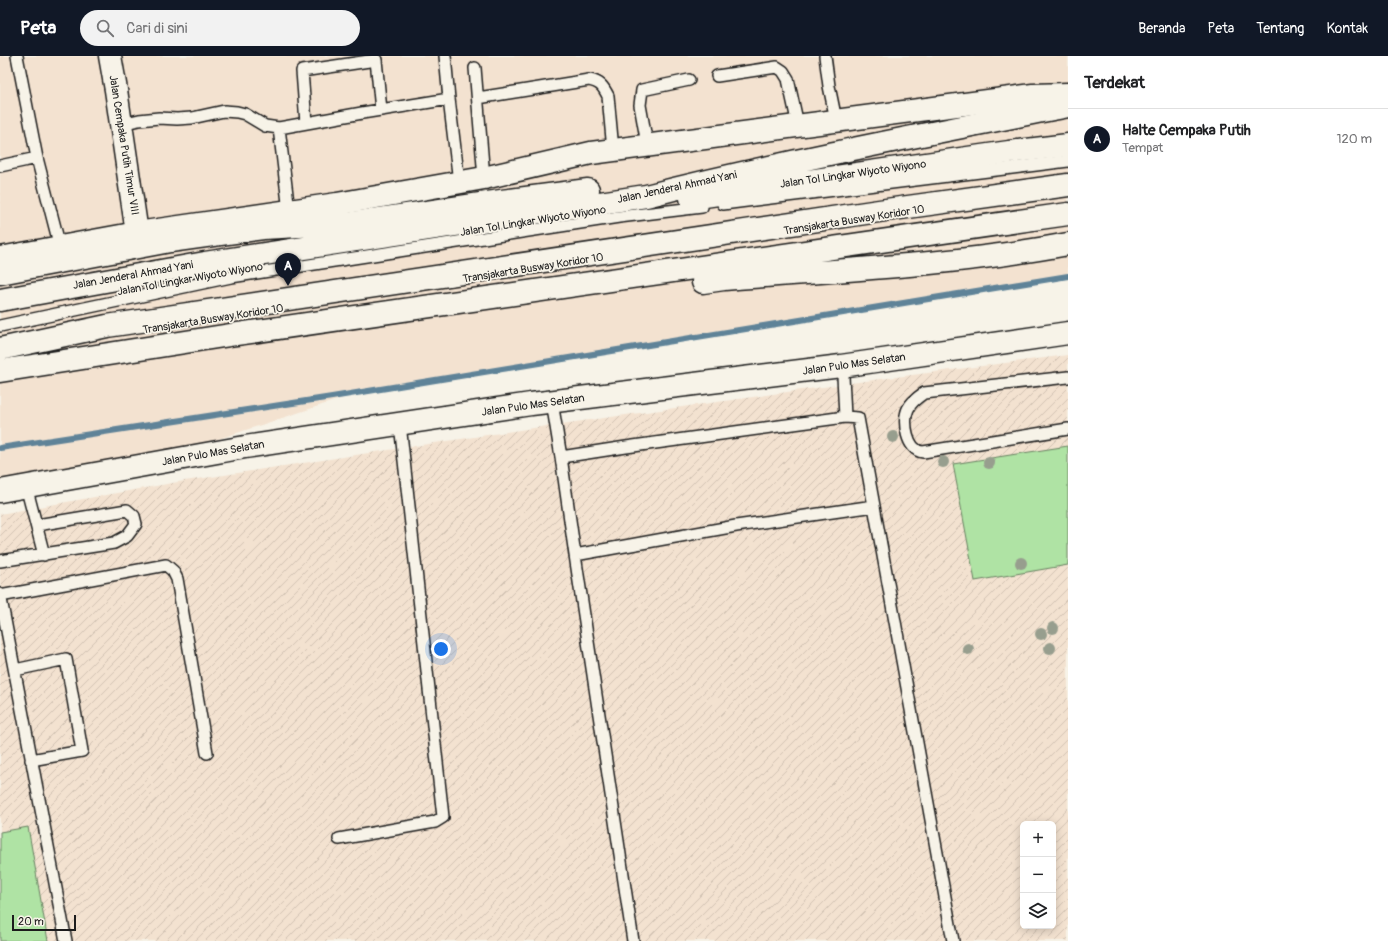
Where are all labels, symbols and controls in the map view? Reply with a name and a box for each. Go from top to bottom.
search box [80,10,360,46]
text: Peta [20,16,56,40]
icon: search [94,17,116,39]
text: Cari di sini [126,19,188,38]
text: Beranda [1138,20,1186,37]
text: Peta [1208,20,1234,37]
text: Tentang [1256,20,1304,37]
text: Kontak [1326,20,1368,37]
text: Terdekat [1084,72,1145,93]
street label: Jalan Cempaka Putih Timur VIII [107,74,141,216]
text: Halte Cempaka Putih [1122,121,1251,140]
text: A [1093,131,1101,147]
text: 120 m [1336,131,1372,147]
text: Tempat [1122,140,1163,156]
street label: Jalan Tol Lingkar Wiyoto Wiyono [779,157,927,191]
street label: Jalan Jenderal Ahmad Yani [616,168,738,206]
street label: Transjakarta Busway Koridor 10 [783,202,925,238]
street label: Jalan Tol Lingkar Wiyoto Wiyono [459,203,607,239]
street label: Transjakarta Busway Koridor 10 [462,250,604,286]
pin: A [275,253,301,286]
street label: Jalan Jenderal Ahmad Yani [72,258,194,292]
street label: Jalan Tol Lingkar Wiyoto Wiyono [116,260,264,298]
street label: Transjakarta Busway Koridor 10 [142,301,284,337]
street label: Jalan Pulo Mas Selatan [802,350,906,378]
street label: Jalan Pulo Mas Selatan [481,391,585,419]
street label: Jalan Pulo Mas Selatan [161,438,265,468]
your location [431,639,451,659]
map controls [1020,821,1056,929]
button: + [1020,821,1056,857]
button: − [1020,857,1056,893]
button: layers [1020,893,1056,929]
scale bar [12,913,76,932]
text: 20 m [18,915,44,928]

